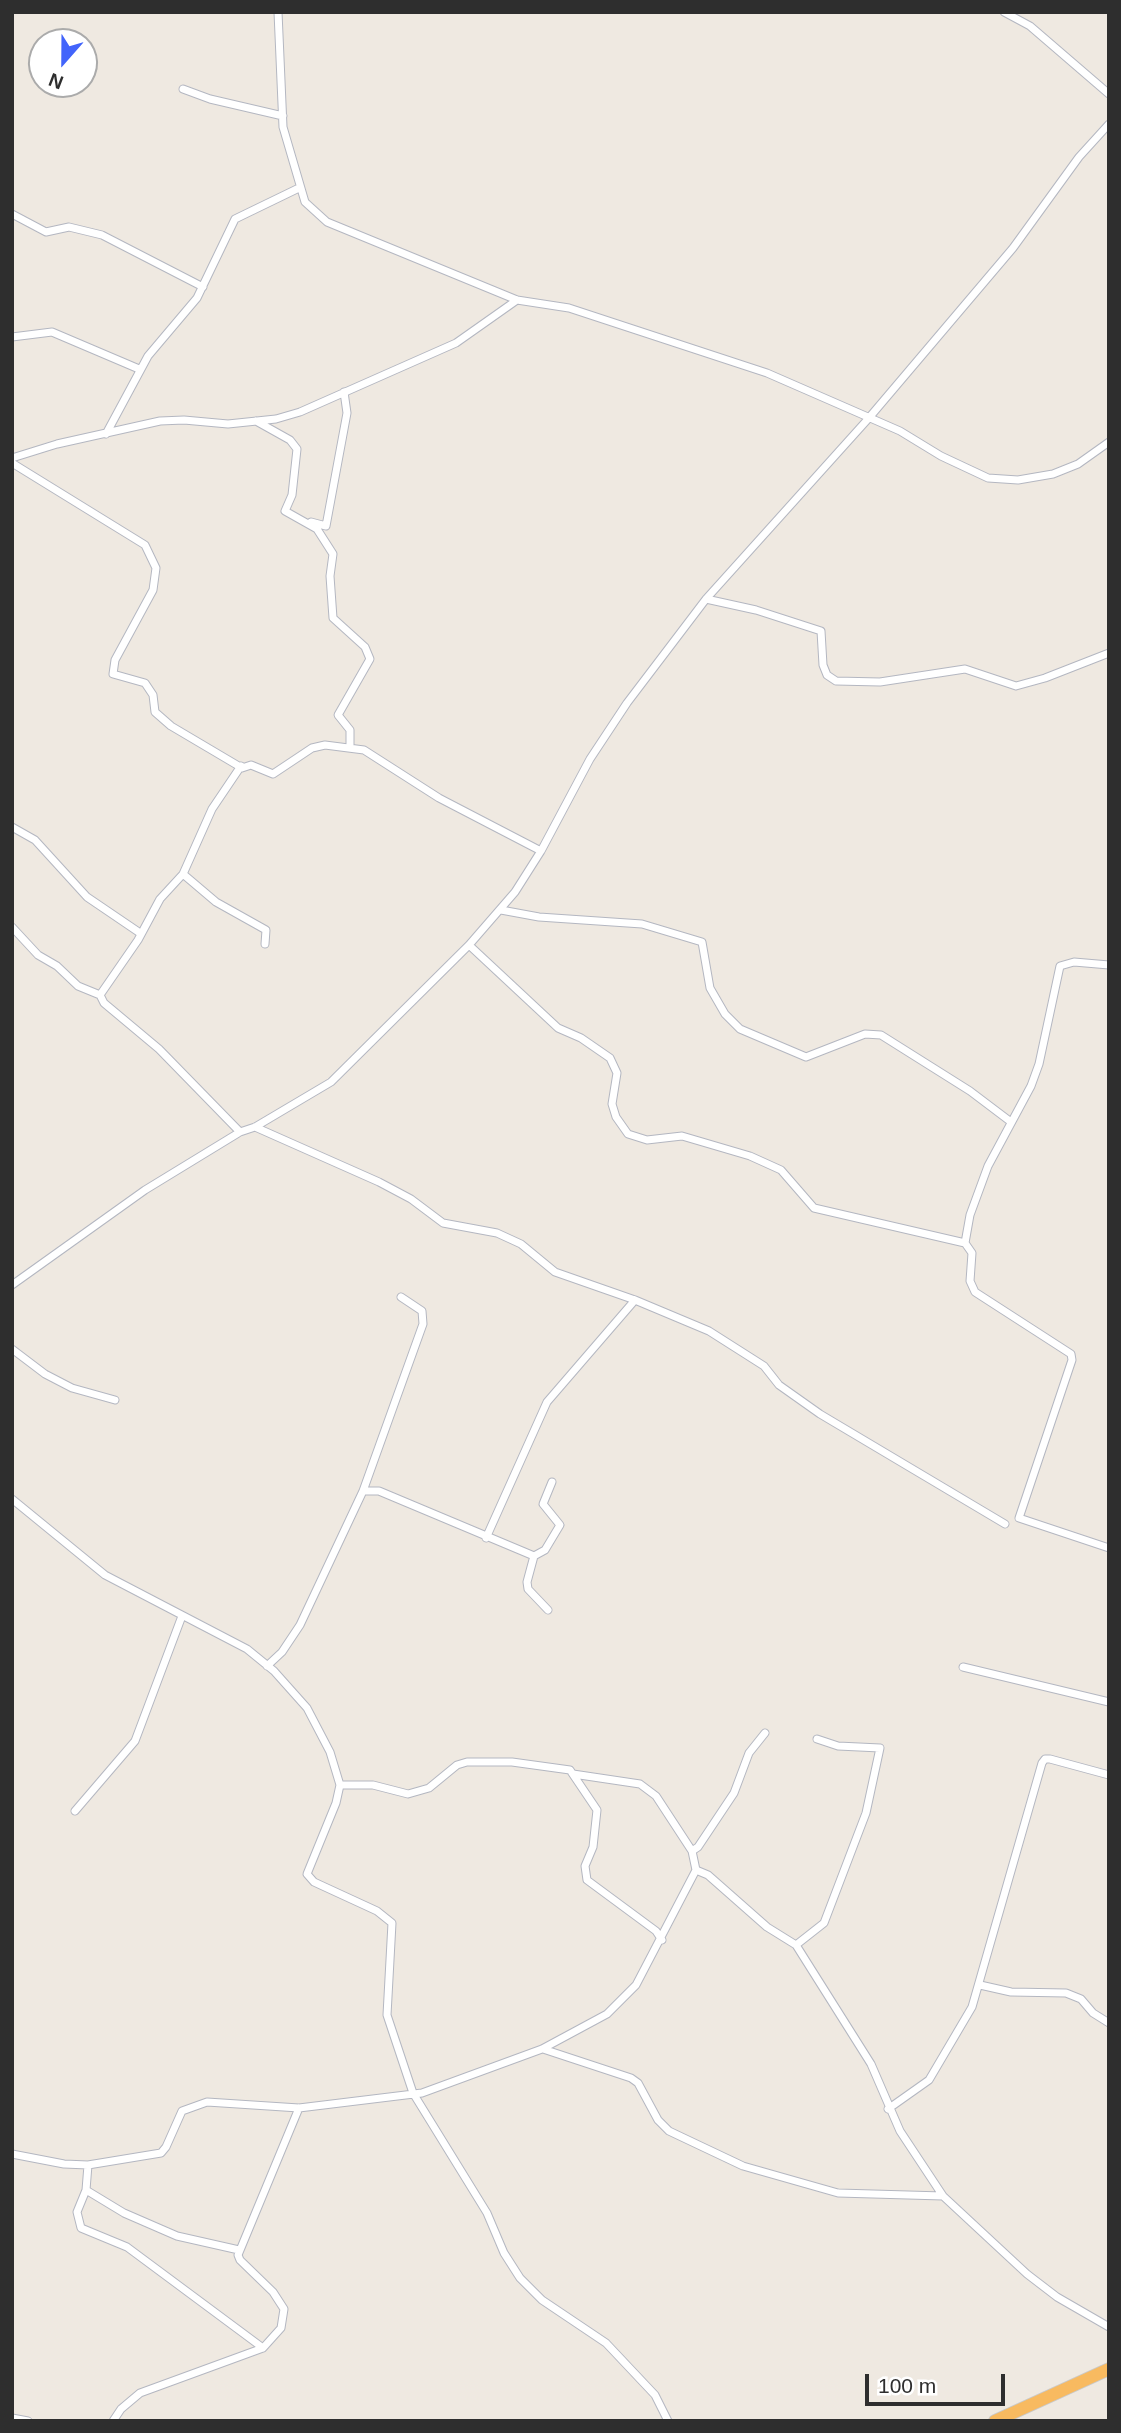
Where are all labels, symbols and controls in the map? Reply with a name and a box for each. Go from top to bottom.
north arrow [28,28,98,98]
text: N [46,69,66,93]
scale bar [869,2360,1009,2404]
text: 100 m [878,2374,936,2397]

